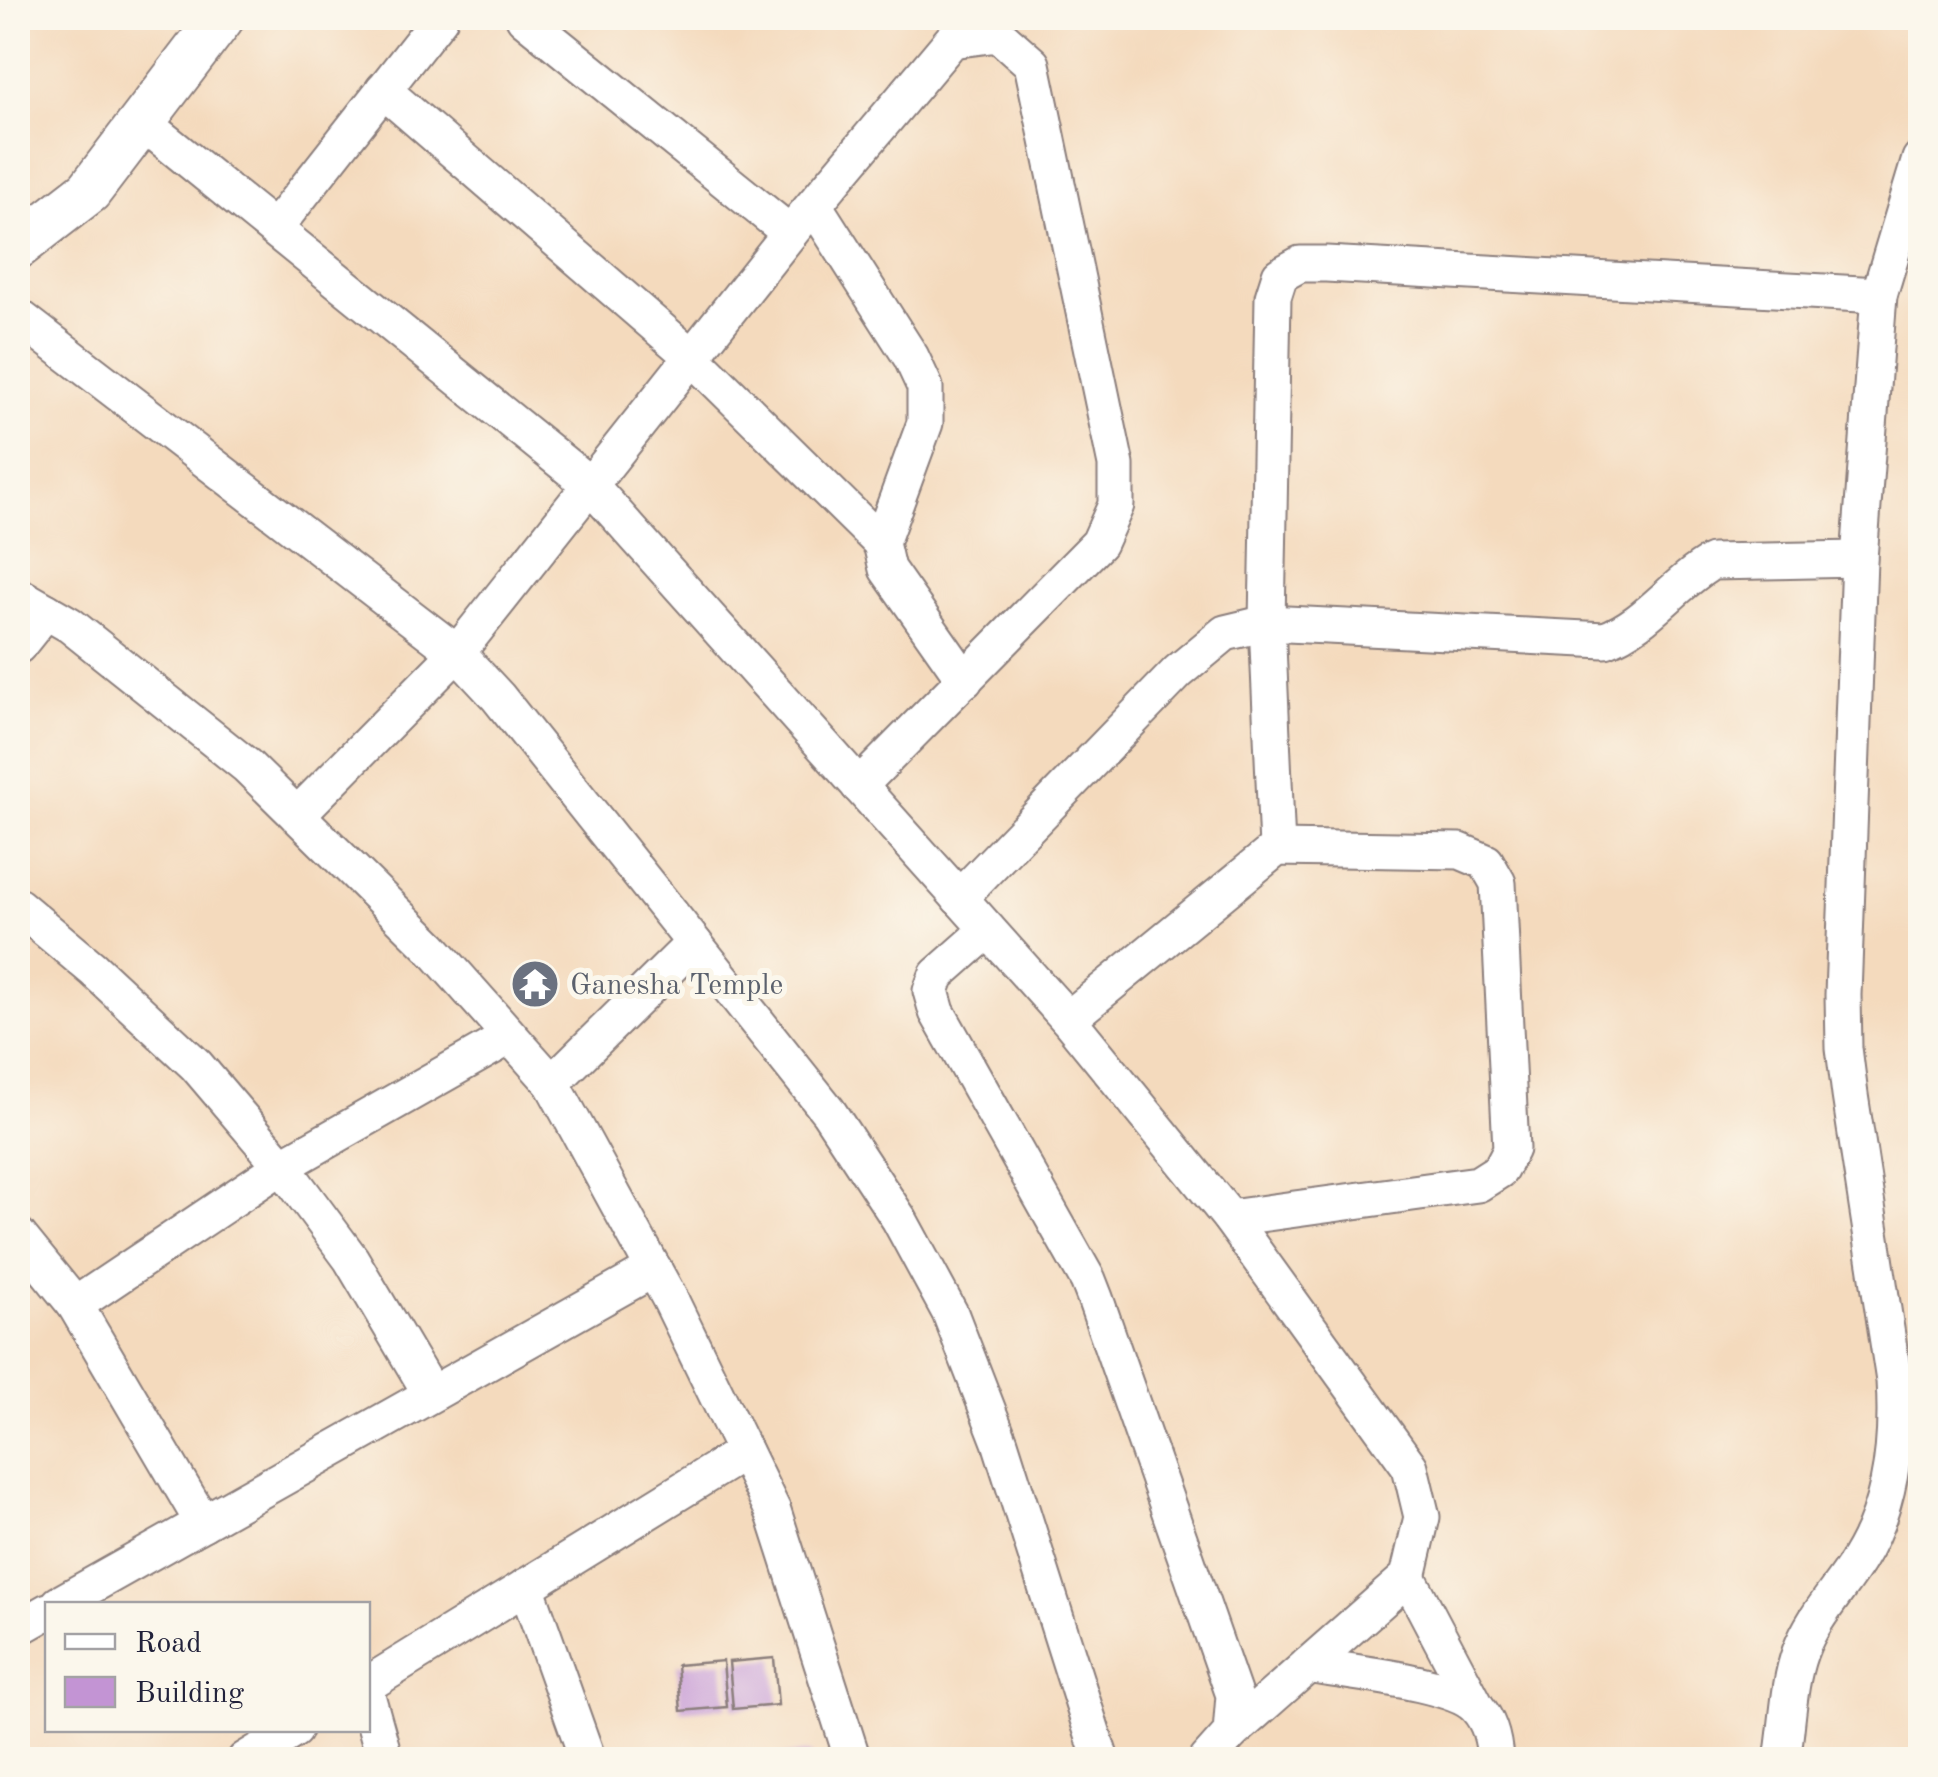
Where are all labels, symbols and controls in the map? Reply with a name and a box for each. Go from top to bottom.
temple icon: Ganesha Temple [509,958,561,1010]
place label: Ganesha Temple [570,971,783,1001]
legend [45,1602,370,1732]
text: Road [135,1629,202,1659]
text: Building [135,1679,244,1709]

